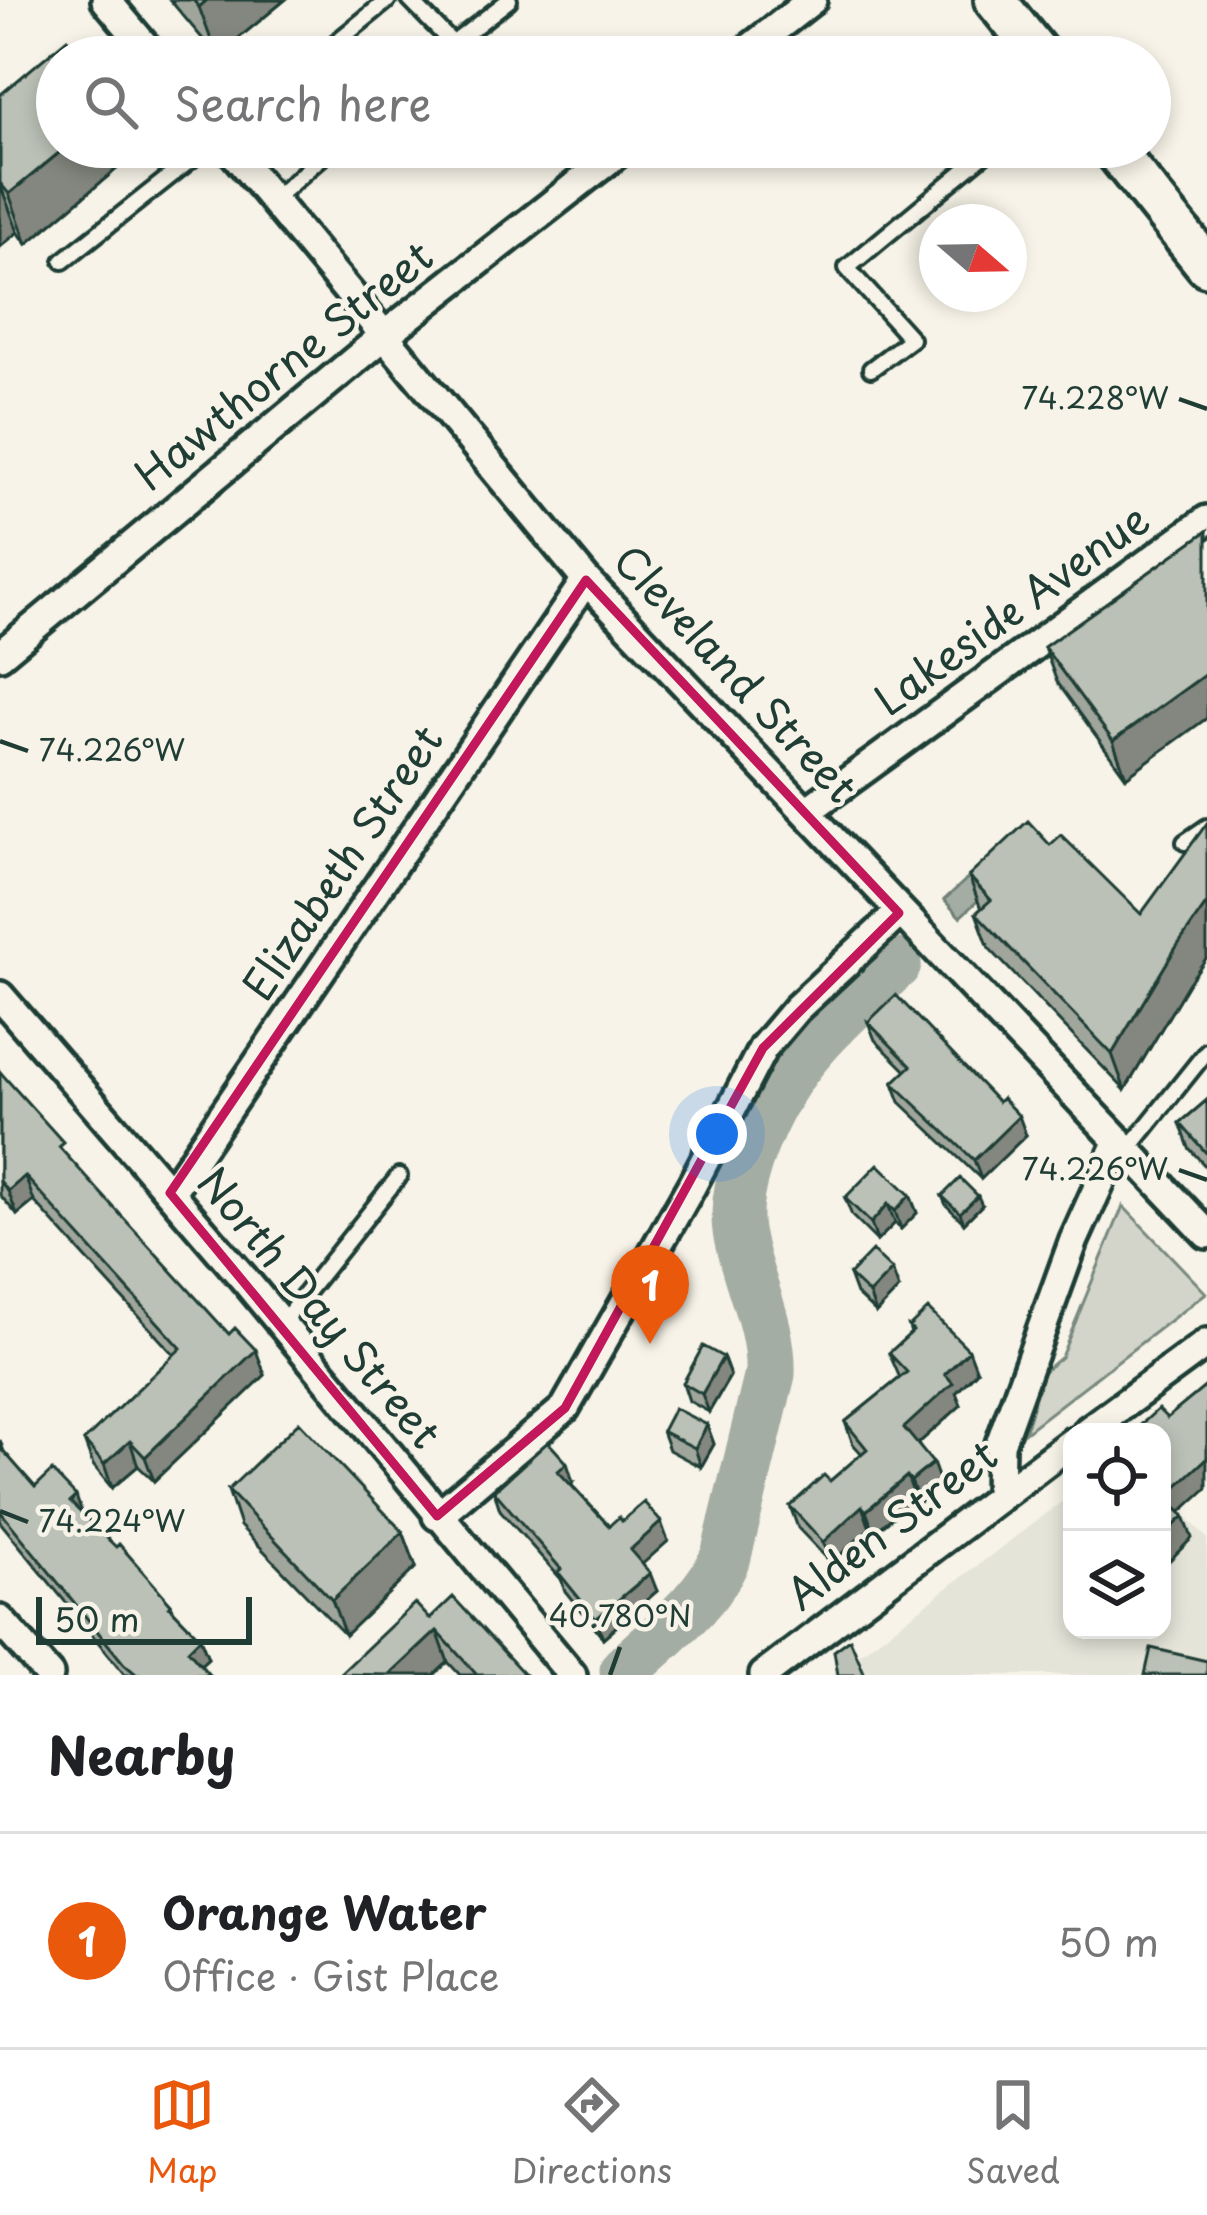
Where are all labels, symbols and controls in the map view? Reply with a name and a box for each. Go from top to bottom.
search box [36,36,1171,168]
text: Search here [174,68,431,136]
icon: search [78,69,144,135]
north arrow [919,204,1027,312]
street label: Hawthorne Street [120,224,445,504]
text: 74.228°W [1021,374,1169,419]
street label: Lakeside Avenue [860,487,1161,729]
street label: Cleveland Street [600,529,873,816]
street label: Elizabeth Street [225,711,456,1012]
text: 74.226°W [39,726,185,771]
your location [687,1104,747,1164]
text: 74.226°W [1022,1145,1168,1190]
street label: North Day Street [184,1152,458,1461]
pin: 1 [611,1245,689,1344]
street label: Alden Street [772,1423,1009,1623]
map controls [1063,1423,1171,1639]
button: locate [1063,1423,1171,1531]
text: 74.224°W [39,1497,186,1542]
button: layers [1063,1531,1171,1639]
scale bar [36,1591,252,1644]
text: 40.780°N [549,1592,691,1637]
text: 50 m [54,1593,140,1643]
text: Nearby [48,1715,235,1792]
text: Orange Water [162,1877,487,1945]
text: 1 [78,1911,96,1970]
text: 50 m [1058,1911,1159,1970]
text: Office · Gist Place [162,1945,500,2004]
tab: Map [147,2072,218,2194]
tab: Directions [512,2072,672,2194]
tab: Saved [966,2072,1060,2194]

